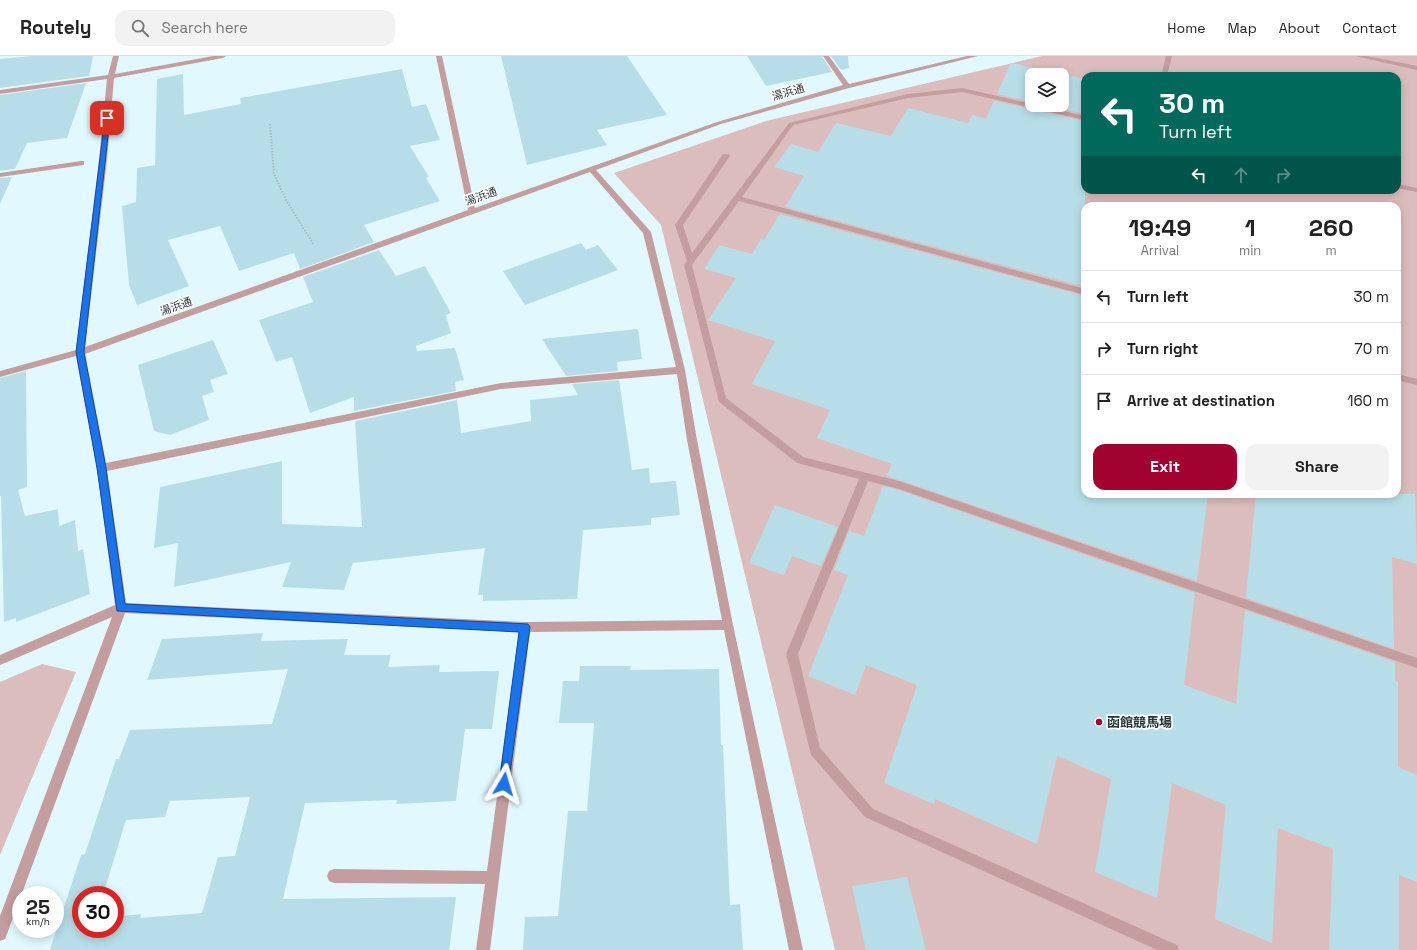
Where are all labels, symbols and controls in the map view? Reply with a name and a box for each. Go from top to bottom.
search box [115,10,395,46]
text: Routely [20,15,91,40]
icon: search [129,17,151,39]
text: Search here [161,18,248,37]
text: Home [1167,19,1205,37]
text: Map [1227,19,1257,37]
text: About [1279,19,1320,37]
text: Contact [1342,19,1397,37]
map controls [1025,68,1069,112]
button: layers [1025,68,1069,112]
street label: 湯浜通 [770,81,806,103]
text: 30 m [1159,85,1225,121]
icon: left [1093,88,1145,140]
pin [90,101,124,135]
icon: arrive [96,107,118,129]
text: Turn left [1159,120,1232,143]
icon: left [1188,164,1210,186]
icon: ahead [1230,164,1252,186]
icon: right [1272,164,1294,186]
street label: 湯浜通 [463,184,499,208]
text: 19:49 [1129,212,1191,243]
text: 1 [1245,212,1256,243]
text: 260 [1309,212,1353,243]
text: Arrival [1141,242,1179,259]
text: min [1239,242,1261,259]
text: m [1326,242,1337,259]
icon: left [1093,286,1115,308]
text: Turn left [1127,287,1189,306]
text: 30 m [1354,287,1389,306]
street label: 湯浜通 [158,294,194,318]
icon: right [1093,338,1115,360]
text: Turn right [1127,339,1198,358]
text: 70 m [1354,339,1389,358]
icon: arrive [1093,390,1115,412]
text: Arrive at destination [1127,391,1275,410]
text: 160 m [1347,391,1389,410]
button: Exit [1093,444,1237,490]
button: Share [1245,444,1389,490]
place label: 函館競馬場 [1107,714,1172,731]
marker: 函館競馬場 [1094,717,1104,727]
position arrow [483,763,525,805]
speed limit sign: 30 [72,886,124,938]
text: 25 [26,894,50,920]
text: km/h [26,915,50,928]

